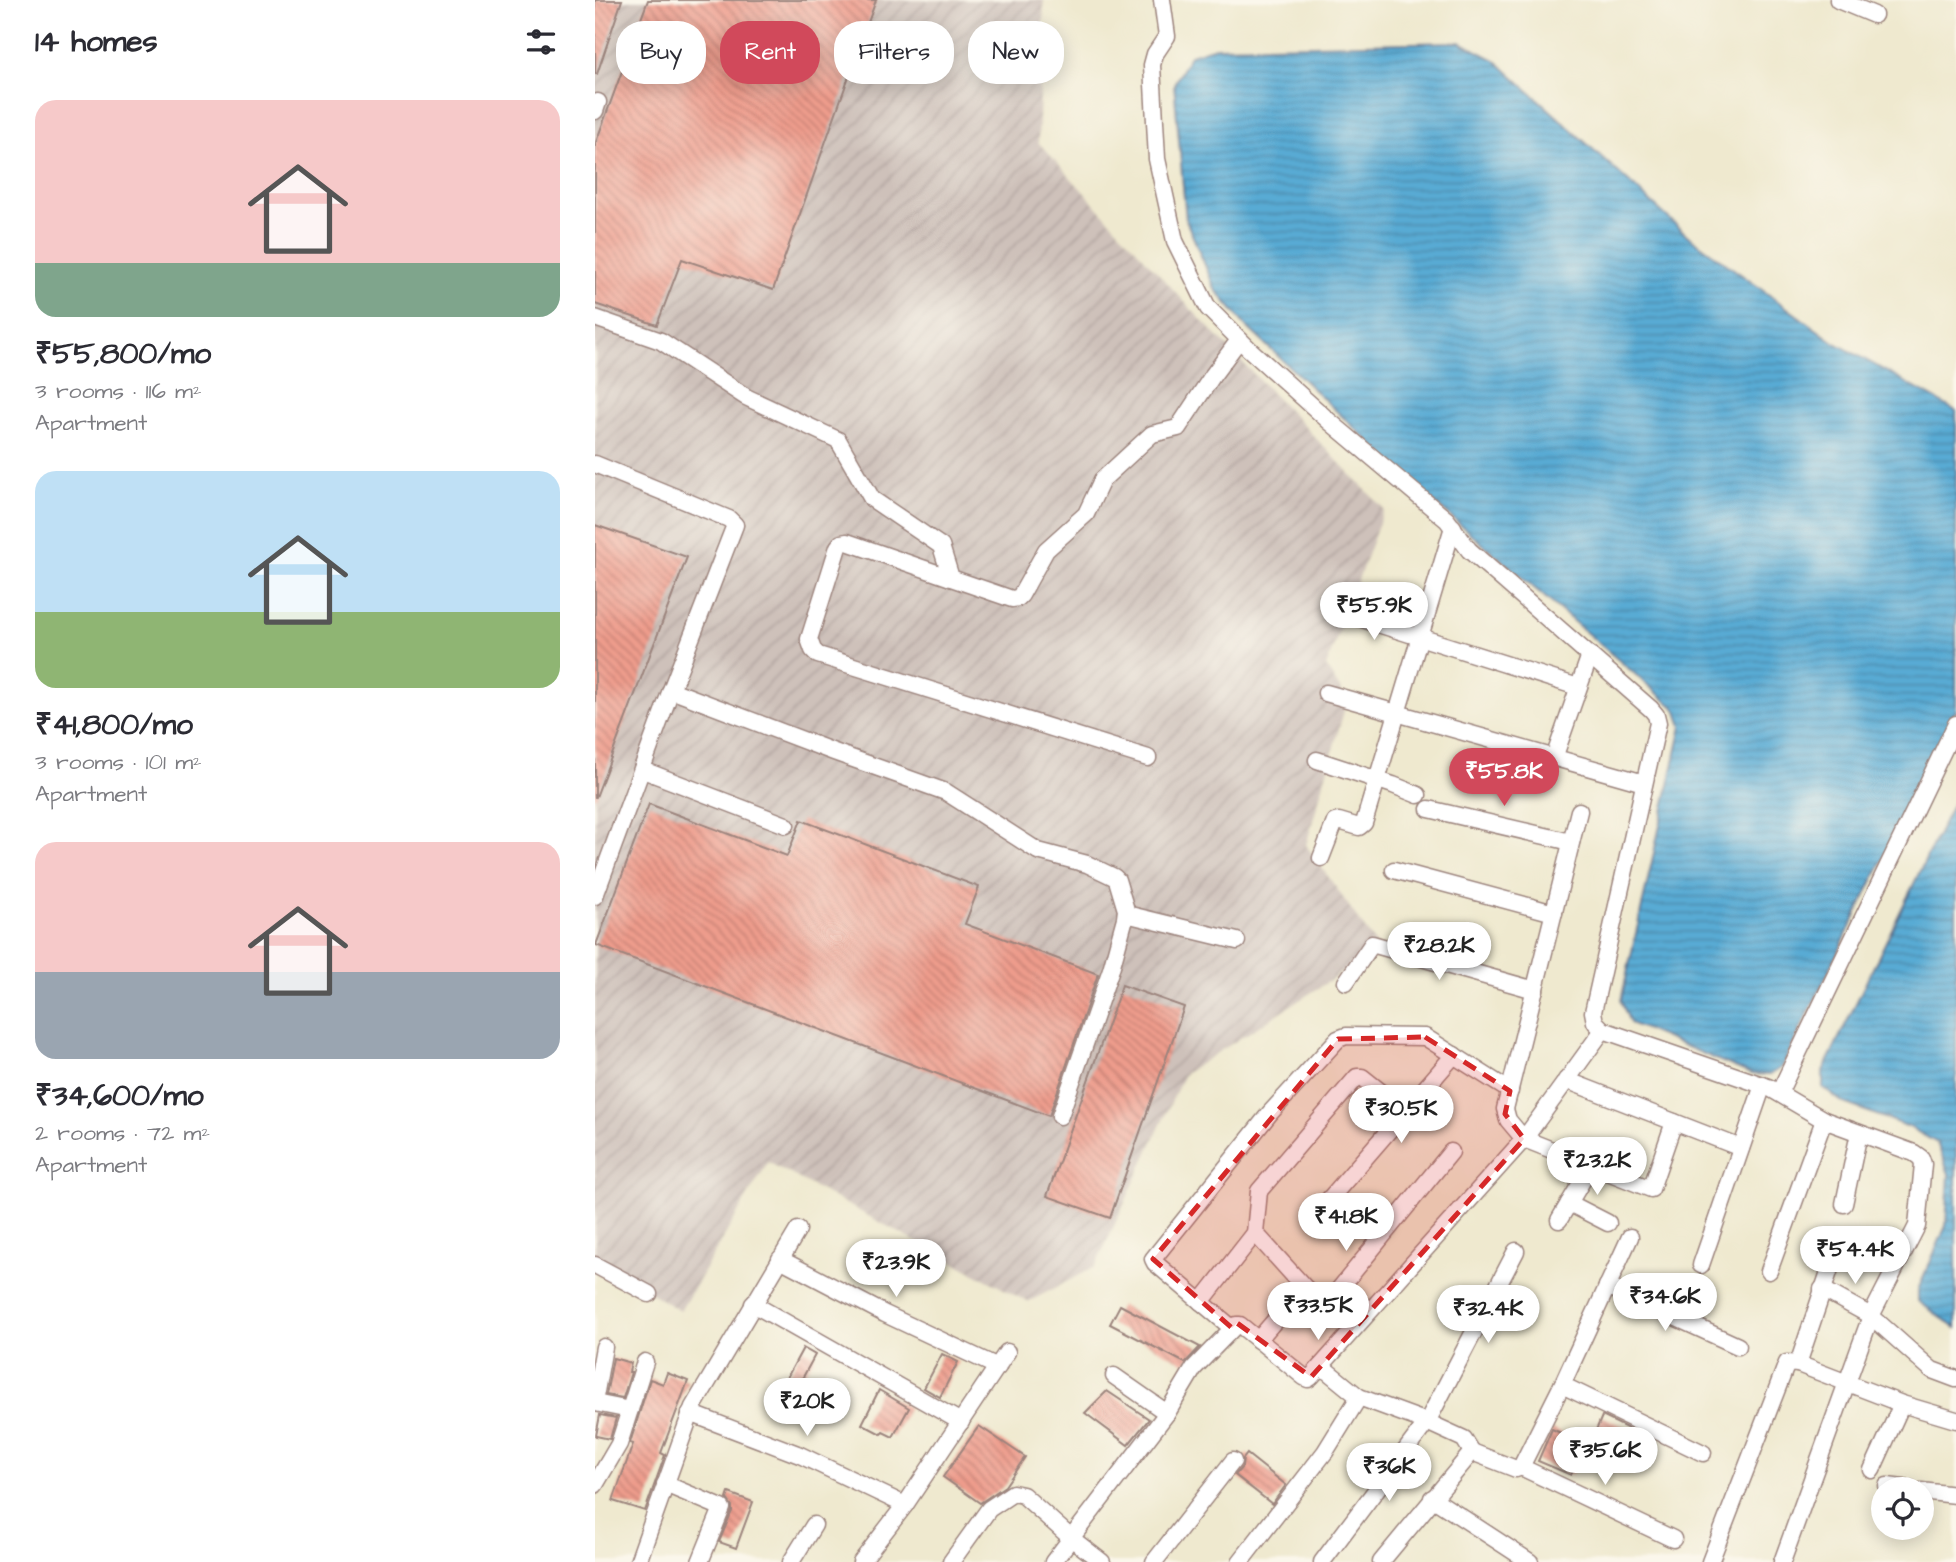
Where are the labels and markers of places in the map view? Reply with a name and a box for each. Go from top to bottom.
pin: ₹55.9K [1317,582,1431,642]
pin: ₹55.8K [1447,748,1561,808]
pin: ₹28.2K [1382,922,1496,982]
pin: ₹30.5K [1344,1086,1458,1145]
pin: ₹23.2K [1540,1138,1654,1197]
pin: ₹41.8K [1289,1194,1403,1253]
pin: ₹54.4K [1798,1226,1912,1286]
pin: ₹23.9K [839,1240,953,1299]
pin: ₹34.6K [1608,1274,1722,1333]
pin: ₹33.5K [1261,1282,1375,1342]
pin: ₹32.4K [1431,1286,1545,1345]
pin: ₹20K [766,1378,848,1438]
pin: ₹35.6K [1548,1428,1662,1487]
pin: ₹36K [1348,1444,1430,1503]

